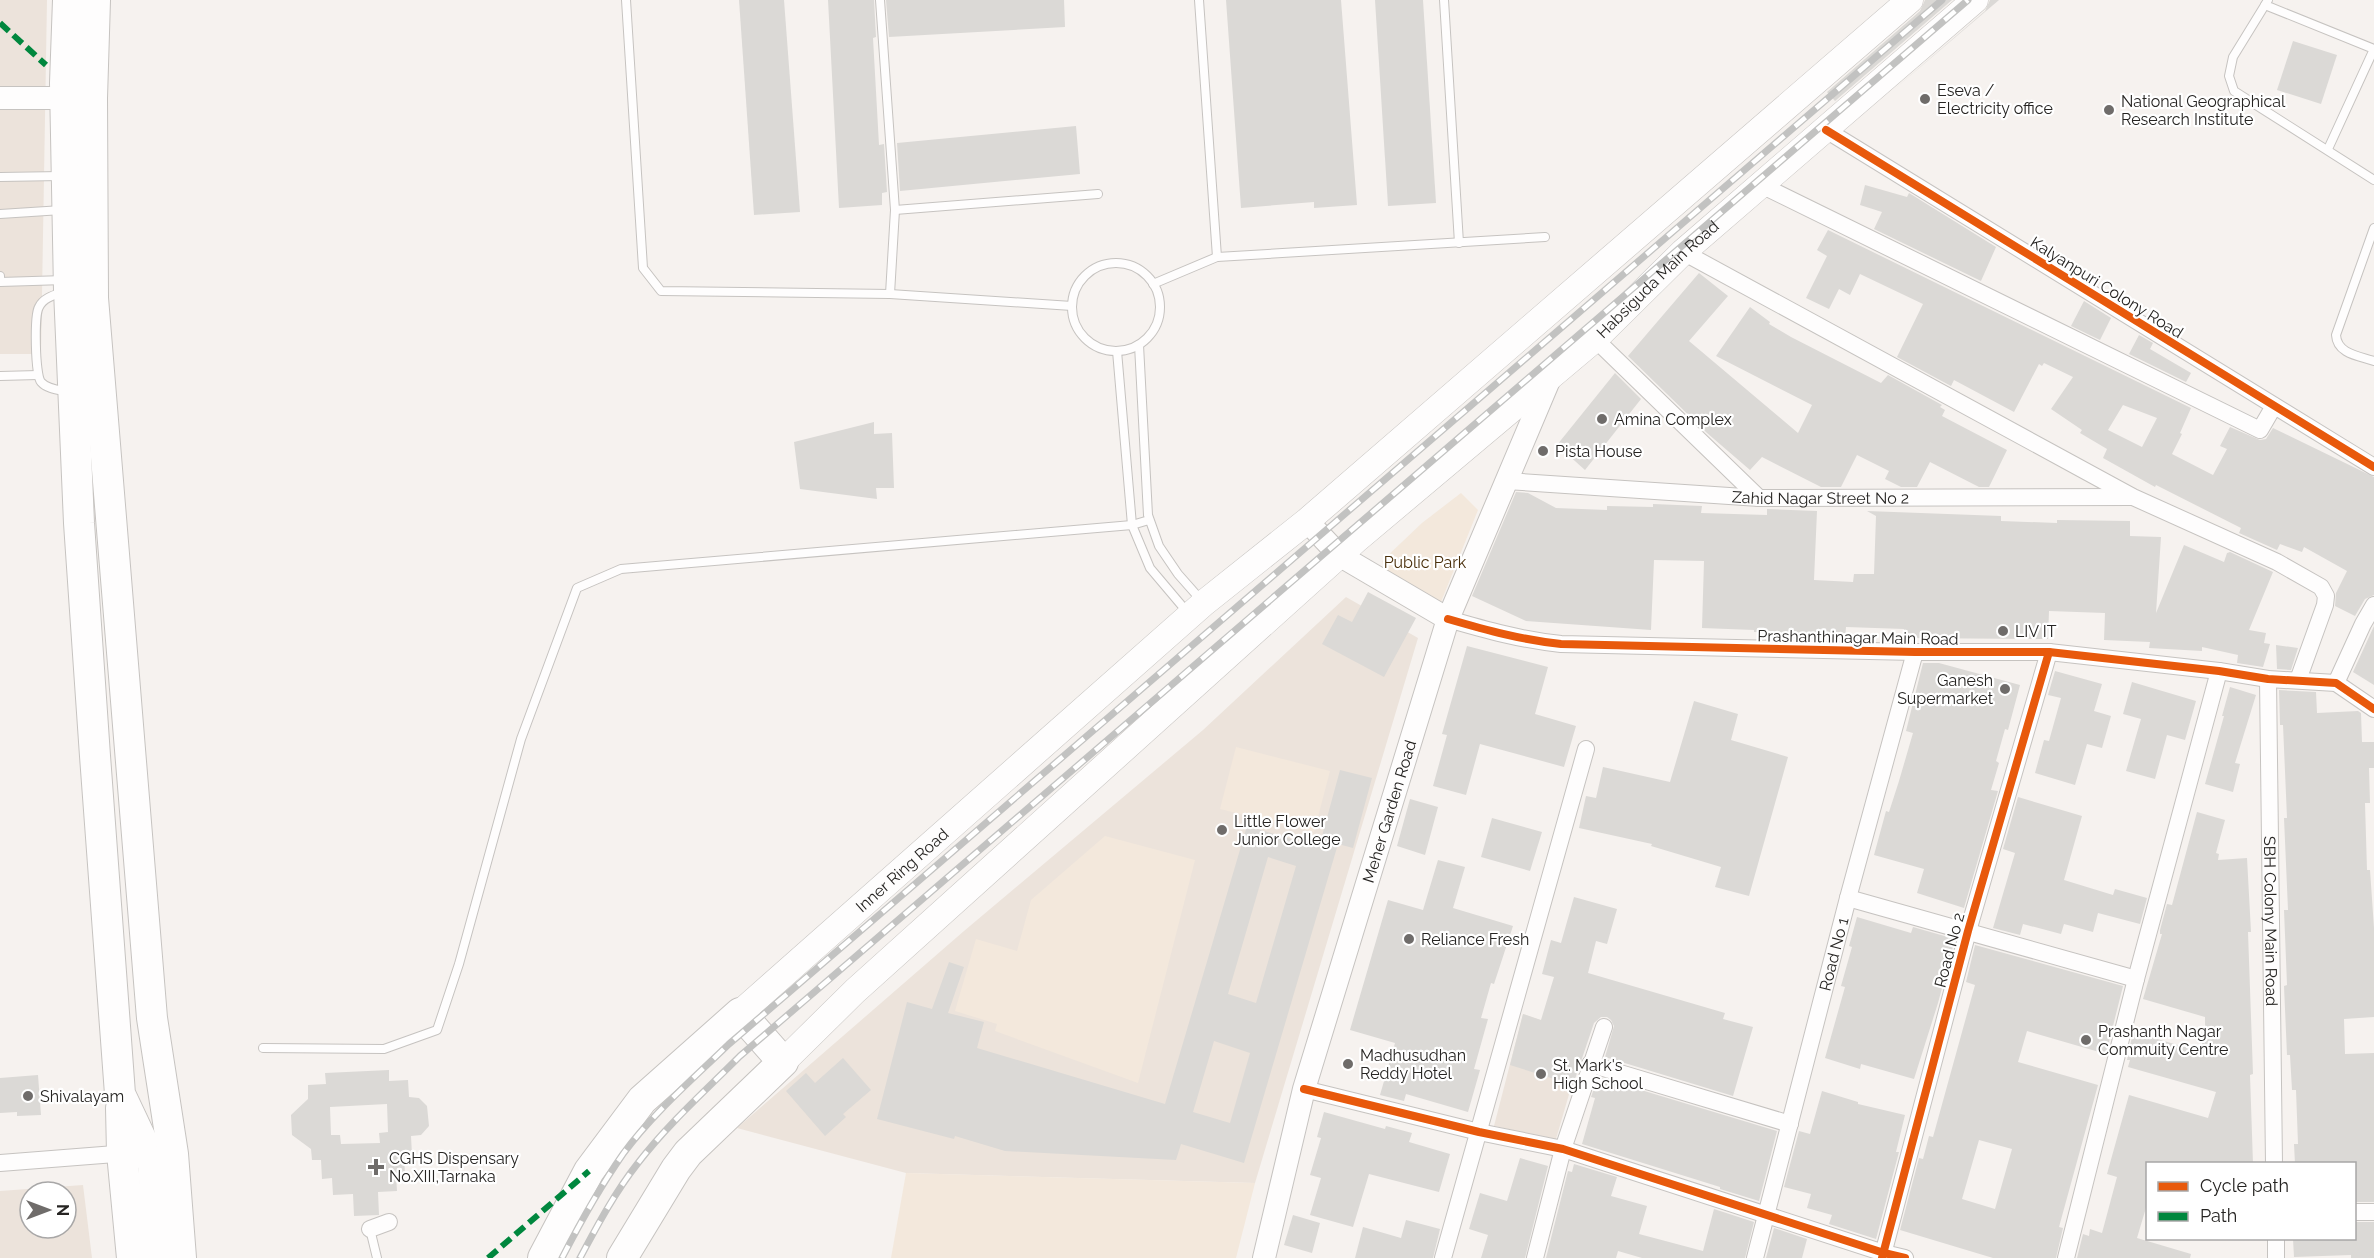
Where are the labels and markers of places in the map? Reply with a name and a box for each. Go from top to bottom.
place label: Eseva / Electricity office [1937,81,2053,118]
marker: Eseva / Electricity office [1918,92,1932,106]
place label: National Geographical Research Institute [2121,92,2286,129]
marker: National Geographical Research Institute [2102,103,2116,117]
place label: Amina Complex [1614,410,1732,429]
marker: Amina Complex [1595,412,1609,426]
place label: Pista House [1555,442,1642,461]
marker: Pista House [1536,444,1550,458]
place label: LIV IT [2015,622,2057,641]
marker: LIV IT [1996,624,2010,638]
place label: Ganesh Supermarket [1897,671,1994,708]
marker: Ganesh Supermarket [1998,682,2012,696]
place label: Little Flower Junior College [1234,812,1341,849]
marker: Little Flower Junior College [1215,823,1229,837]
place label: Reliance Fresh [1421,930,1529,949]
marker: Reliance Fresh [1402,932,1416,946]
place label: Prashanth Nagar Commuity Centre [2098,1022,2228,1059]
marker: Prashanth Nagar Commuity Centre [2079,1033,2093,1047]
place label: Madhusudhan Reddy Hotel [1360,1046,1466,1083]
place label: St. Mark's High School [1553,1056,1643,1093]
marker: Madhusudhan Reddy Hotel [1341,1057,1355,1071]
marker: St. Mark's High School [1534,1067,1548,1081]
place label: Shivalayam [40,1087,124,1106]
marker: Shivalayam [21,1089,35,1103]
place label: CGHS Dispensary No.XIII,Tarnaka [389,1149,519,1186]
marker: CGHS Dispensary No.XIII,Tarnaka [367,1158,385,1176]

